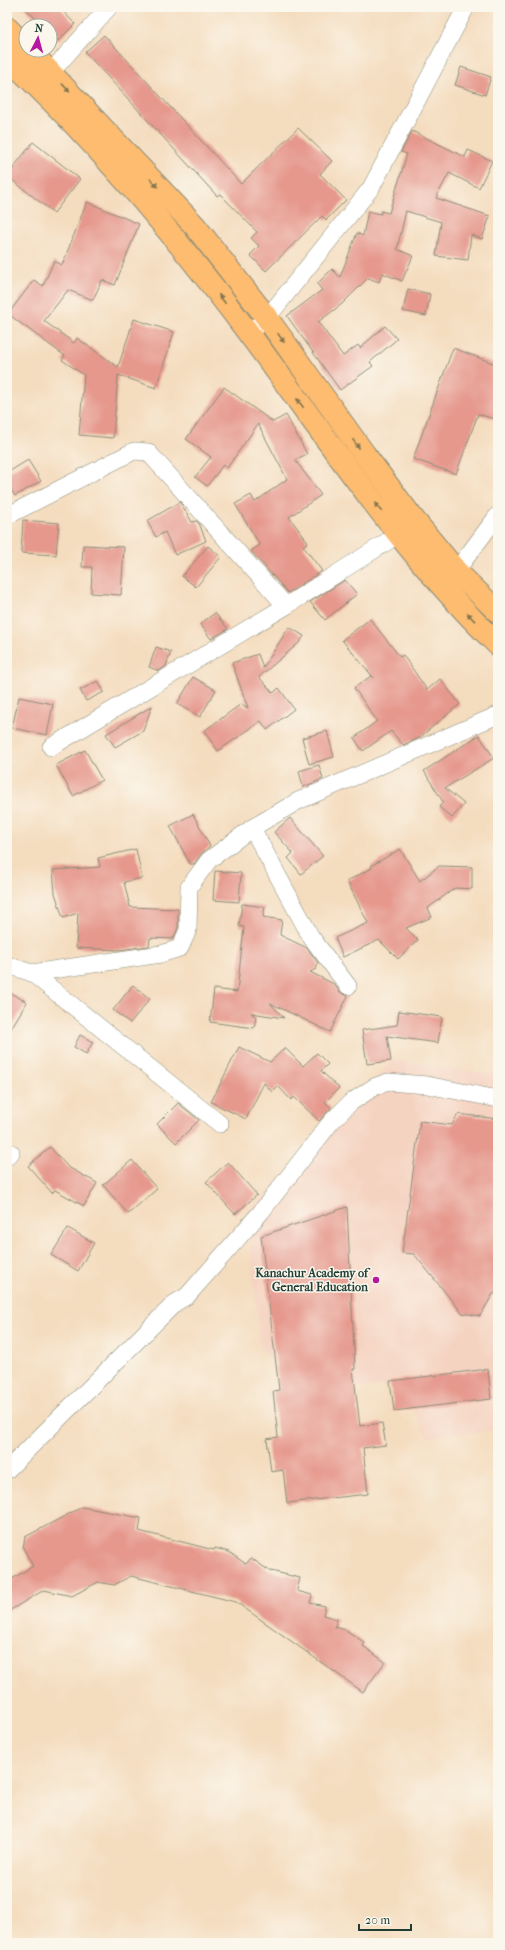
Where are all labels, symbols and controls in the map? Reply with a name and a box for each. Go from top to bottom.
north arrow [18,18,58,58]
text: N [34,22,44,36]
one-way arrow [61,83,71,93]
one-way arrow [150,178,159,188]
one-way arrow [218,293,226,304]
one-way arrow [277,333,285,343]
one-way arrow [296,397,304,408]
one-way arrow [352,438,361,449]
one-way arrow [374,501,382,512]
one-way arrow [466,612,476,622]
place label: Kanachur Academy of General Education [255,1266,371,1294]
marker: Kanachur Academy of General Education [371,1275,381,1285]
scale bar [359,1906,411,1932]
text: 20 m [365,1913,390,1927]

